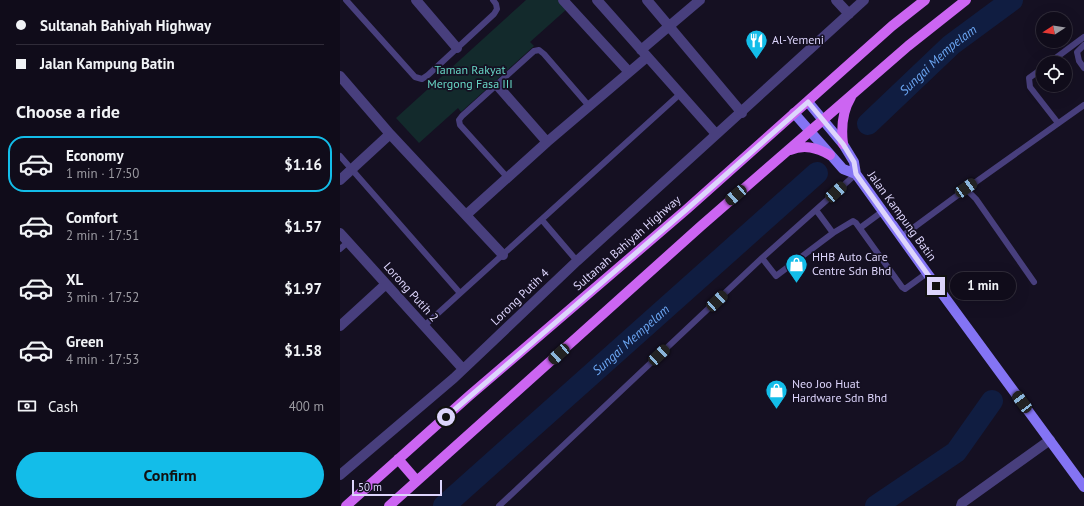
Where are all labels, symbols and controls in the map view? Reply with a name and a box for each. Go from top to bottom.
north arrow [1036,12,1072,48]
map controls [1036,12,1072,92]
text: Sultanah Bahiyah Highway [40,16,211,35]
water label: Sungai Mempelam [896,21,980,99]
restaurant icon: Al-Yemeni [744,27,770,60]
place label: Al-Yemeni [772,32,824,47]
text: Jalan Kampung Batin [40,54,175,73]
button: locate [1036,56,1072,92]
park label: Taman Rakyat Mergong Fasa III [427,62,513,91]
text: Choose a ride [16,100,120,123]
icon: car [18,146,54,182]
text: Economy [66,146,124,165]
text: $1.16 [284,155,322,174]
text: 1 min · 17:50 [66,165,139,182]
street label: Jalan Kampung Batin [864,167,940,264]
car [953,176,979,200]
car [823,180,849,204]
car [723,183,749,207]
street label: Sultanah Bahiyah Highway [570,192,684,293]
icon: car [18,208,54,244]
text: Comfort [66,208,118,227]
text: $1.57 [284,217,322,236]
text: 2 min · 17:51 [66,227,139,244]
place label: HHB Auto Care Centre Sdn Bhd [812,249,891,278]
shop icon: HHB Auto Care Centre Sdn Bhd [784,251,810,284]
street label: Lorong Putih 2 [381,259,442,325]
street label: Lorong Putih 4 [487,265,552,328]
icon: car [18,270,54,306]
text: XL [66,270,83,289]
callout: 1 min [950,272,1016,300]
route end [927,277,945,295]
text: 1 min [967,277,999,294]
text: $1.97 [284,279,322,298]
car [704,288,730,314]
text: 3 min · 17:52 [66,289,139,306]
water label: Sungai Mempelam [589,301,673,379]
icon: car [18,332,54,368]
text: Green [66,332,104,351]
text: $1.58 [284,341,322,360]
car [546,342,572,366]
car [646,342,672,368]
text: 4 min · 17:53 [66,351,139,368]
place label: Neo Joo Huat Hardware Sdn Bhd [792,376,887,405]
shop icon: Neo Joo Huat Hardware Sdn Bhd [763,378,789,411]
car [1010,389,1034,415]
icon: cash [16,395,38,417]
text: Cash [48,397,78,416]
text: 400 m [289,398,324,415]
route start [437,408,455,426]
button: Confirm [16,452,324,498]
scale bar [352,478,442,497]
text: 50 m [358,480,382,494]

